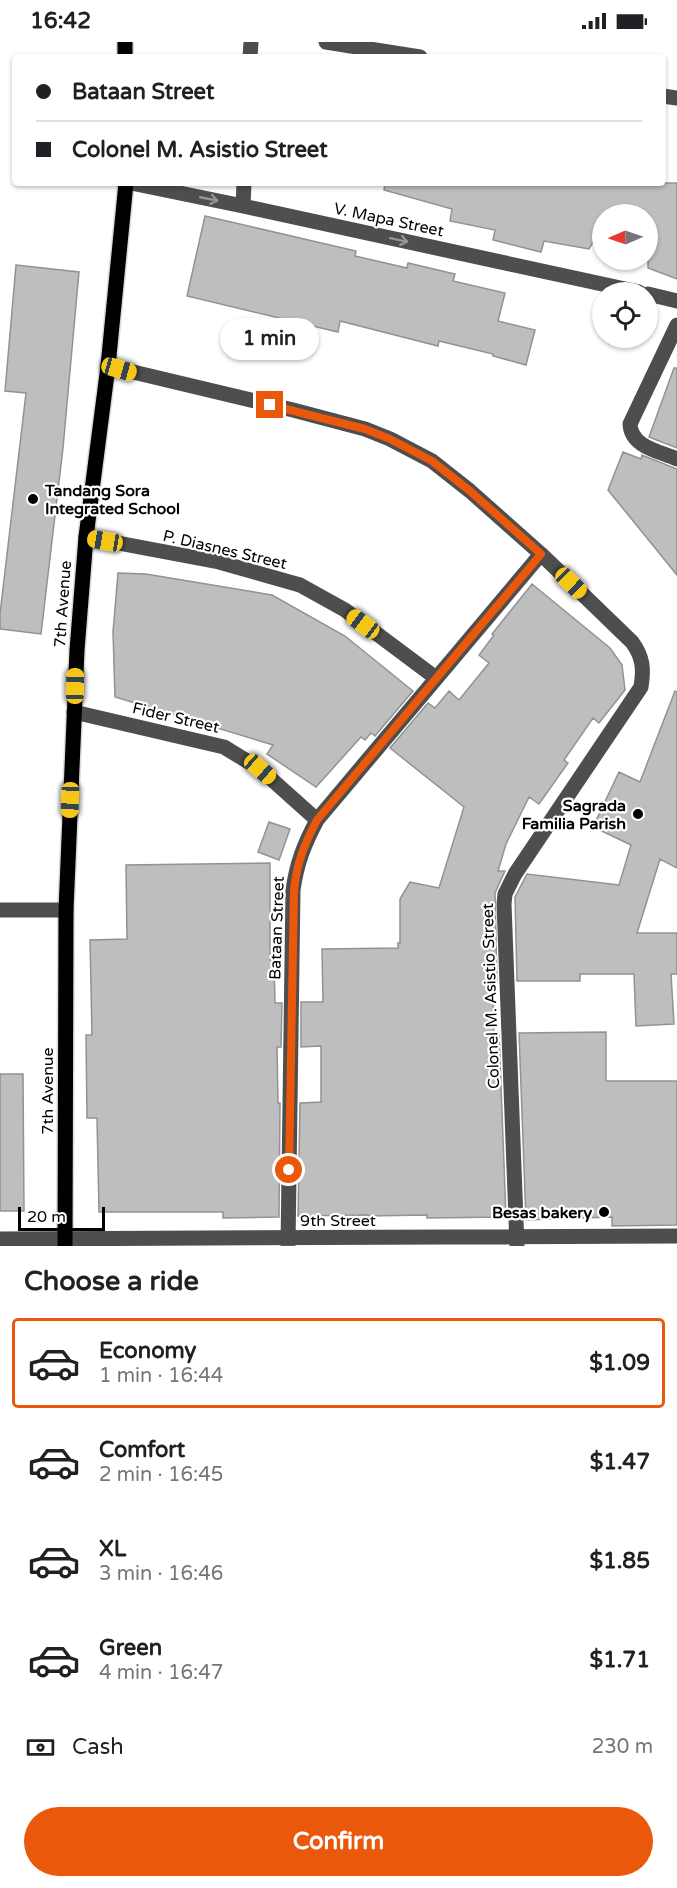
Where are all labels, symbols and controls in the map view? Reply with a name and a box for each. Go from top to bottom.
text: 16:42 [30,8,91,34]
text: Bataan Street [72,79,214,105]
text: Colonel M. Asistio Street [72,137,328,163]
one-way arrow [198,194,218,205]
street label: V. Mapa Street [332,199,446,241]
north arrow [592,204,658,270]
map controls [592,204,658,348]
one-way arrow [389,235,409,246]
button: locate [592,282,658,348]
callout: 1 min [220,318,320,360]
text: 1 min [243,327,296,351]
car [99,355,139,383]
route end [256,391,283,418]
place label: Tandang Sora Integrated School [44,481,180,519]
marker: Tandang Sora Integrated School [26,492,40,506]
street label: P. Diasnes Street [161,526,289,574]
car [86,529,124,553]
street label: 7th Avenue [50,560,76,648]
car [552,564,590,602]
car [343,606,383,642]
car [66,668,84,704]
street label: Fider Street [130,698,221,738]
car [241,750,279,788]
car [60,782,80,818]
place label: Sagrada Familia Parish [522,796,626,834]
marker: Sagrada Familia Parish [631,807,645,821]
street label: Bataan Street [265,876,289,980]
street label: Colonel M. Asistio Street [478,903,504,1089]
street label: 7th Avenue [38,1047,58,1135]
route start [275,1156,302,1183]
place label: Besas bakery [492,1203,592,1223]
scale bar [18,1204,105,1232]
marker: Besas bakery [597,1205,611,1219]
text: 20 m [27,1207,66,1227]
street label: 9th Street [300,1211,376,1231]
text: Choose a ride [24,1265,199,1298]
icon: car [27,1336,81,1390]
text: Economy [99,1338,196,1364]
text: $1.09 [589,1350,650,1376]
text: 1 min · 16:44 [99,1364,223,1388]
icon: car [27,1435,81,1489]
text: Comfort [99,1437,185,1463]
text: $1.47 [590,1449,650,1475]
text: 2 min · 16:45 [99,1463,223,1487]
icon: car [27,1534,81,1588]
text: XL [99,1536,126,1562]
text: $1.85 [589,1548,650,1574]
text: 3 min · 16:46 [99,1562,223,1586]
icon: car [27,1633,81,1687]
text: Green [99,1635,162,1661]
text: $1.71 [589,1647,650,1673]
text: 4 min · 16:47 [99,1661,223,1685]
icon: cash [24,1731,57,1764]
text: Cash [72,1734,124,1760]
text: 230 m [592,1735,653,1759]
button: Confirm [24,1807,653,1876]

